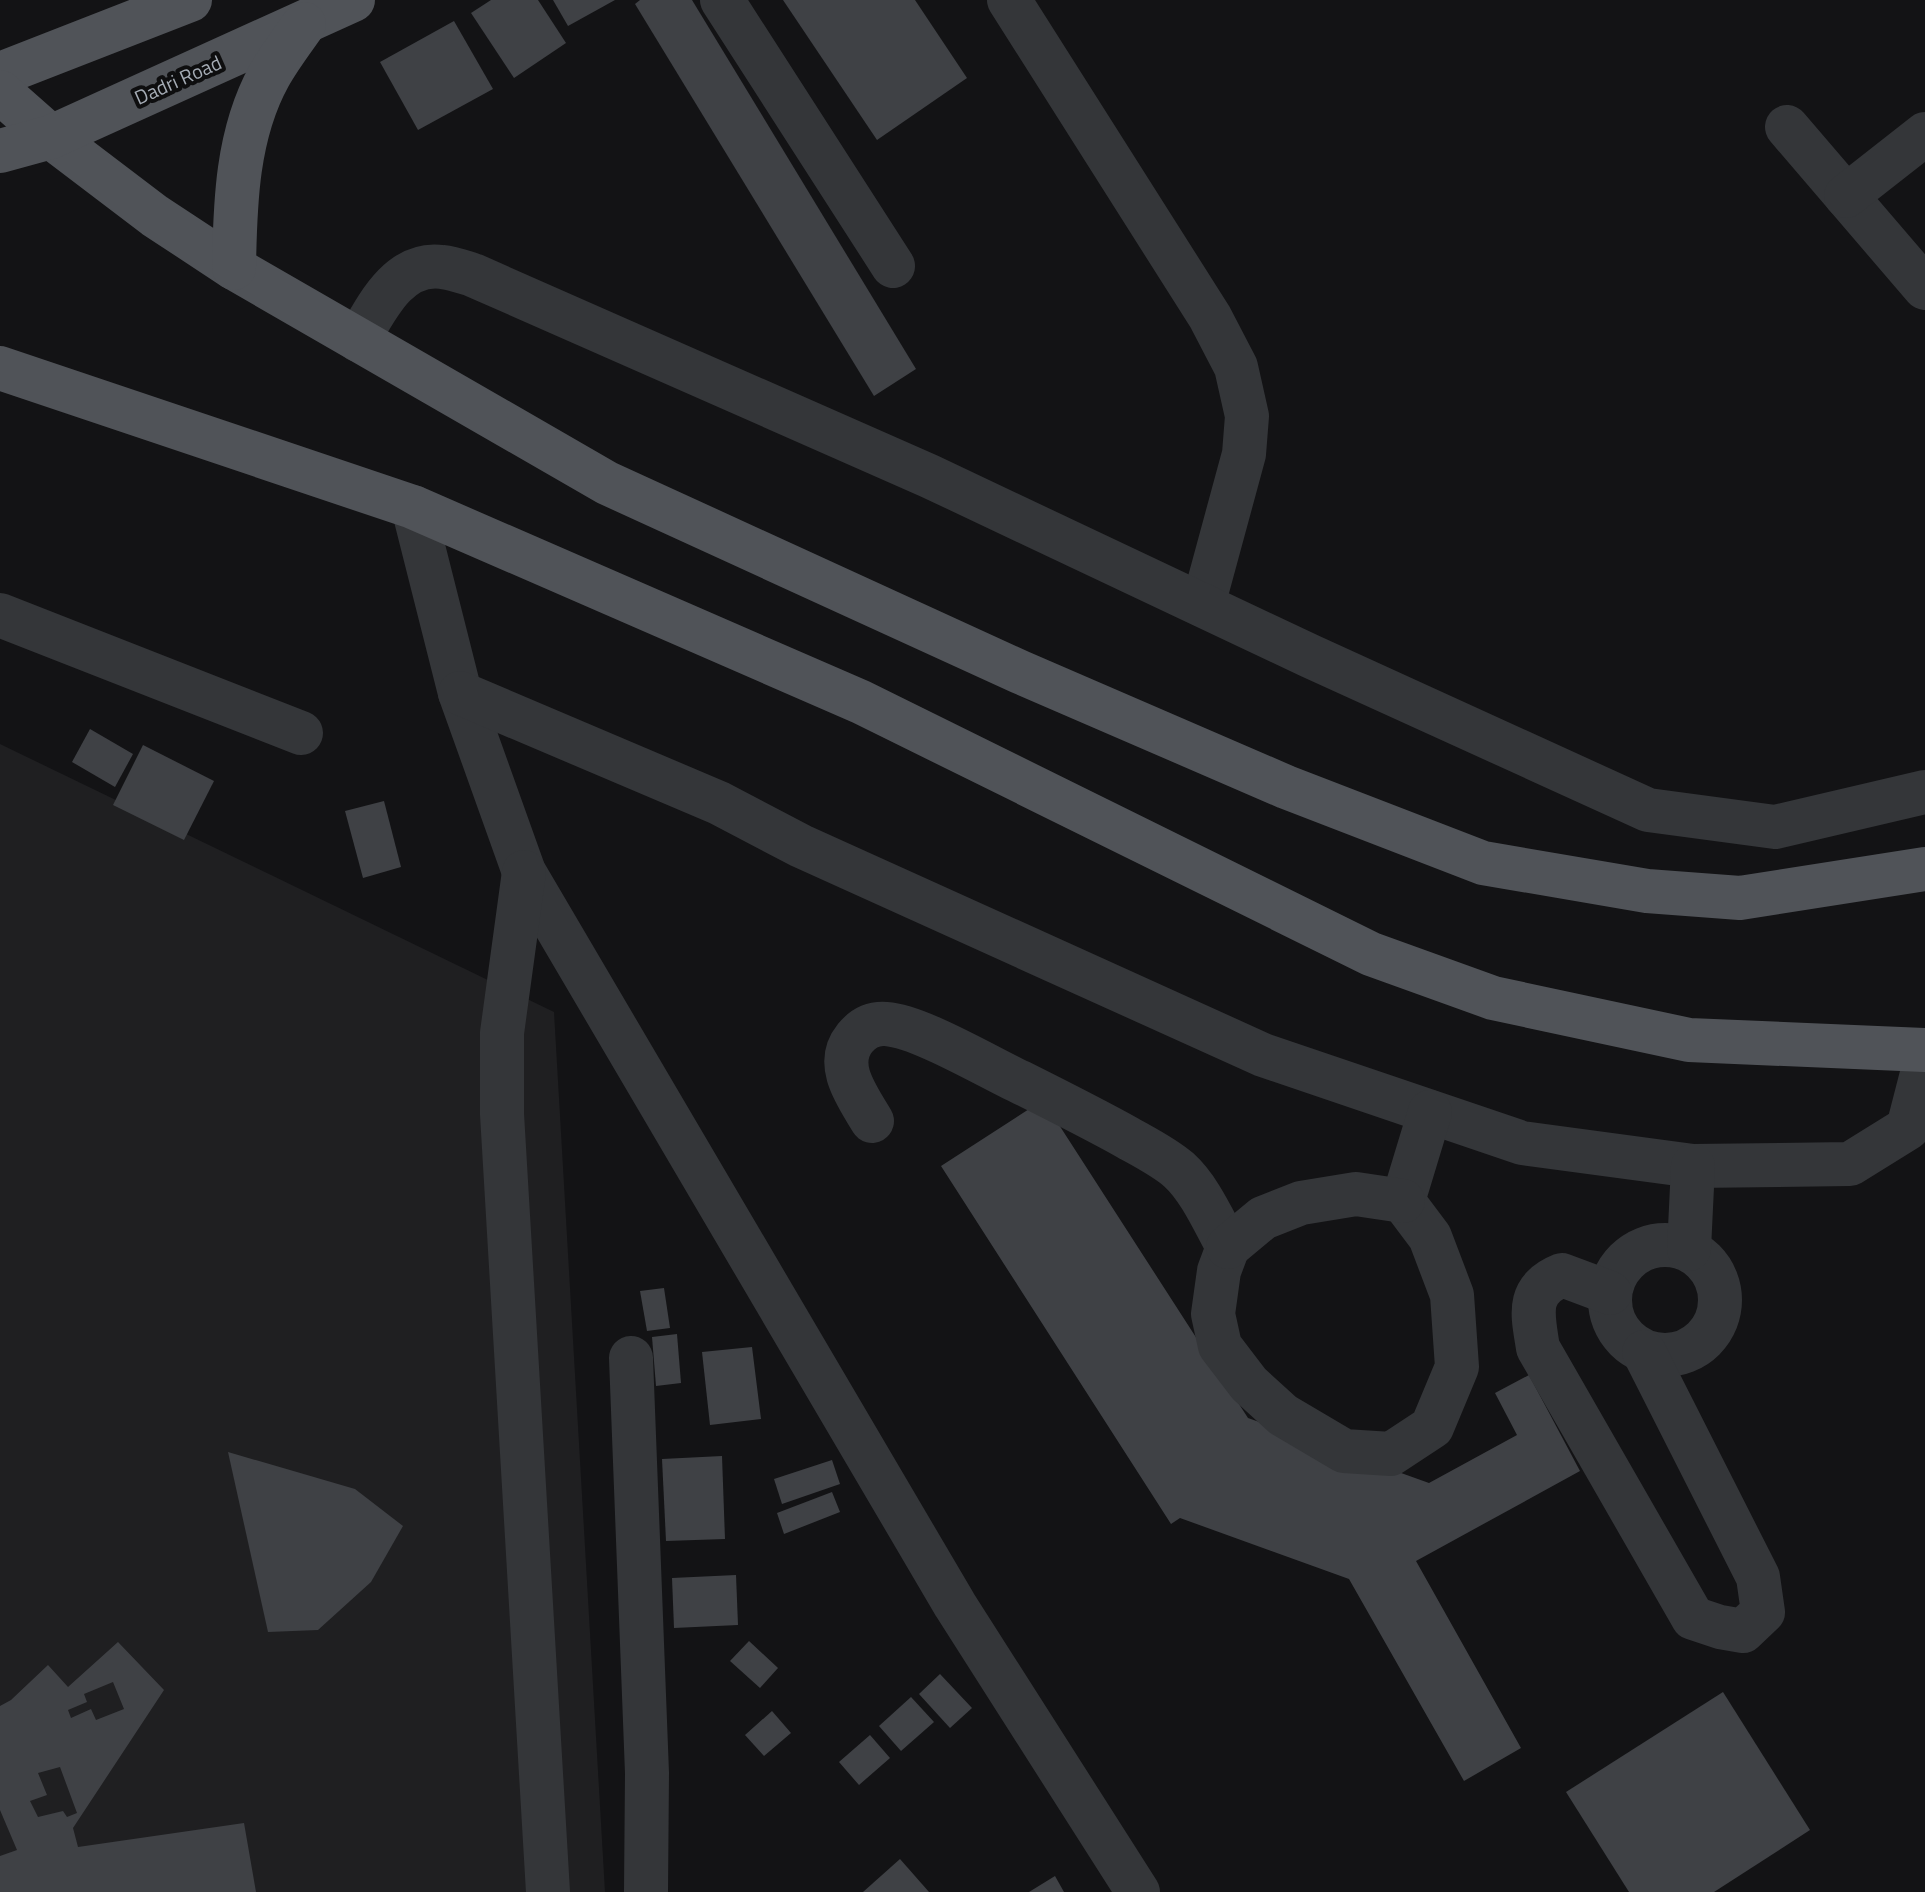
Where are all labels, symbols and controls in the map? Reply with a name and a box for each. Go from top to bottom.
street label: Dadri Road [129,47,226,113]

